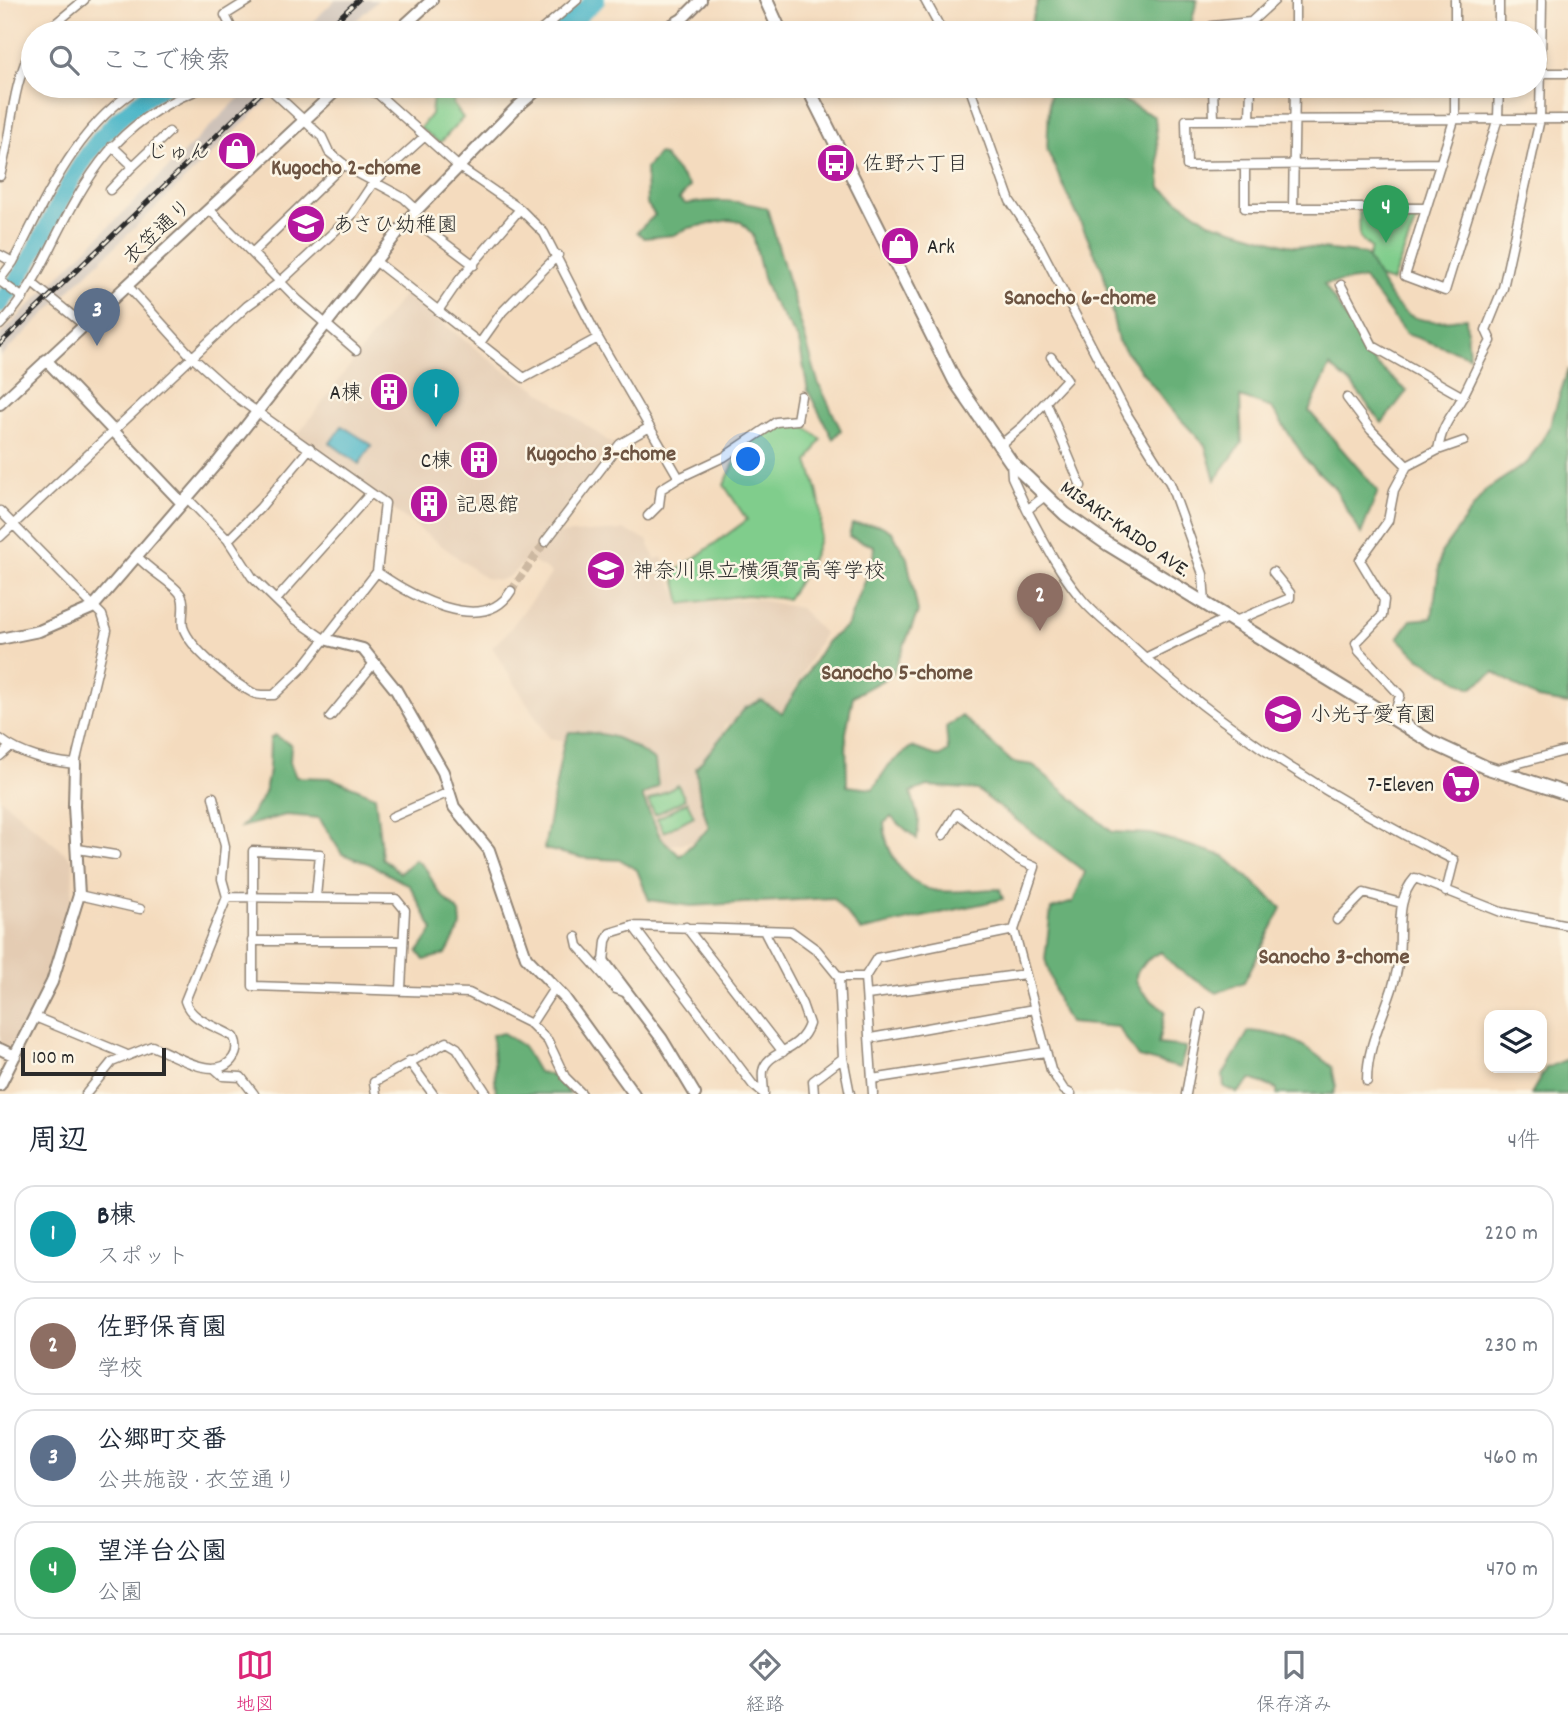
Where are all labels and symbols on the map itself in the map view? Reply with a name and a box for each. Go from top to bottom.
shop icon: じゅん [216,130,258,172]
place label: じゅん [147,139,210,169]
bus stop icon: 佐野六丁目 [815,142,857,184]
place label: 佐野六丁目 [863,151,968,181]
district label: Kugocho 2-chome [271,153,421,186]
pin: 4 [1363,185,1409,243]
street label: 衣笠通り [118,194,200,273]
school or university icon: あさひ幼稚園 [285,203,327,245]
place label: あさひ幼稚園 [333,212,458,242]
shop icon: Ark [879,225,921,267]
place label: Ark [927,234,955,264]
district label: Sanocho 6-chome [1004,283,1156,316]
pin: 3 [74,288,120,346]
pin: 1 [413,369,459,427]
building icon: A棟 [368,371,410,413]
place label: A棟 [330,380,362,410]
building icon: C棟 [458,439,500,481]
district label: Kugocho 3-chome [526,439,676,472]
your location [731,442,765,476]
place label: C棟 [421,448,452,478]
street label: MISAKI-KAIDO AVE. [1053,474,1196,587]
building icon: 記恩館 [408,483,450,525]
place label: 記恩館 [456,492,519,522]
school or university icon: 神奈川県立横須賀高等学校 [585,549,627,591]
place label: 神奈川県立横須賀高等学校 [633,558,885,588]
pin: 2 [1017,573,1063,631]
district label: Sanocho 5-chome [821,658,973,691]
school or university icon: 小光子愛育園 [1262,693,1304,735]
place label: 小光子愛育園 [1310,702,1436,732]
supermarket icon: 7-Eleven [1440,763,1482,805]
place label: 7-Eleven [1367,772,1434,802]
district label: Sanocho 3-chome [1258,942,1410,975]
scale bar [21,1045,166,1077]

